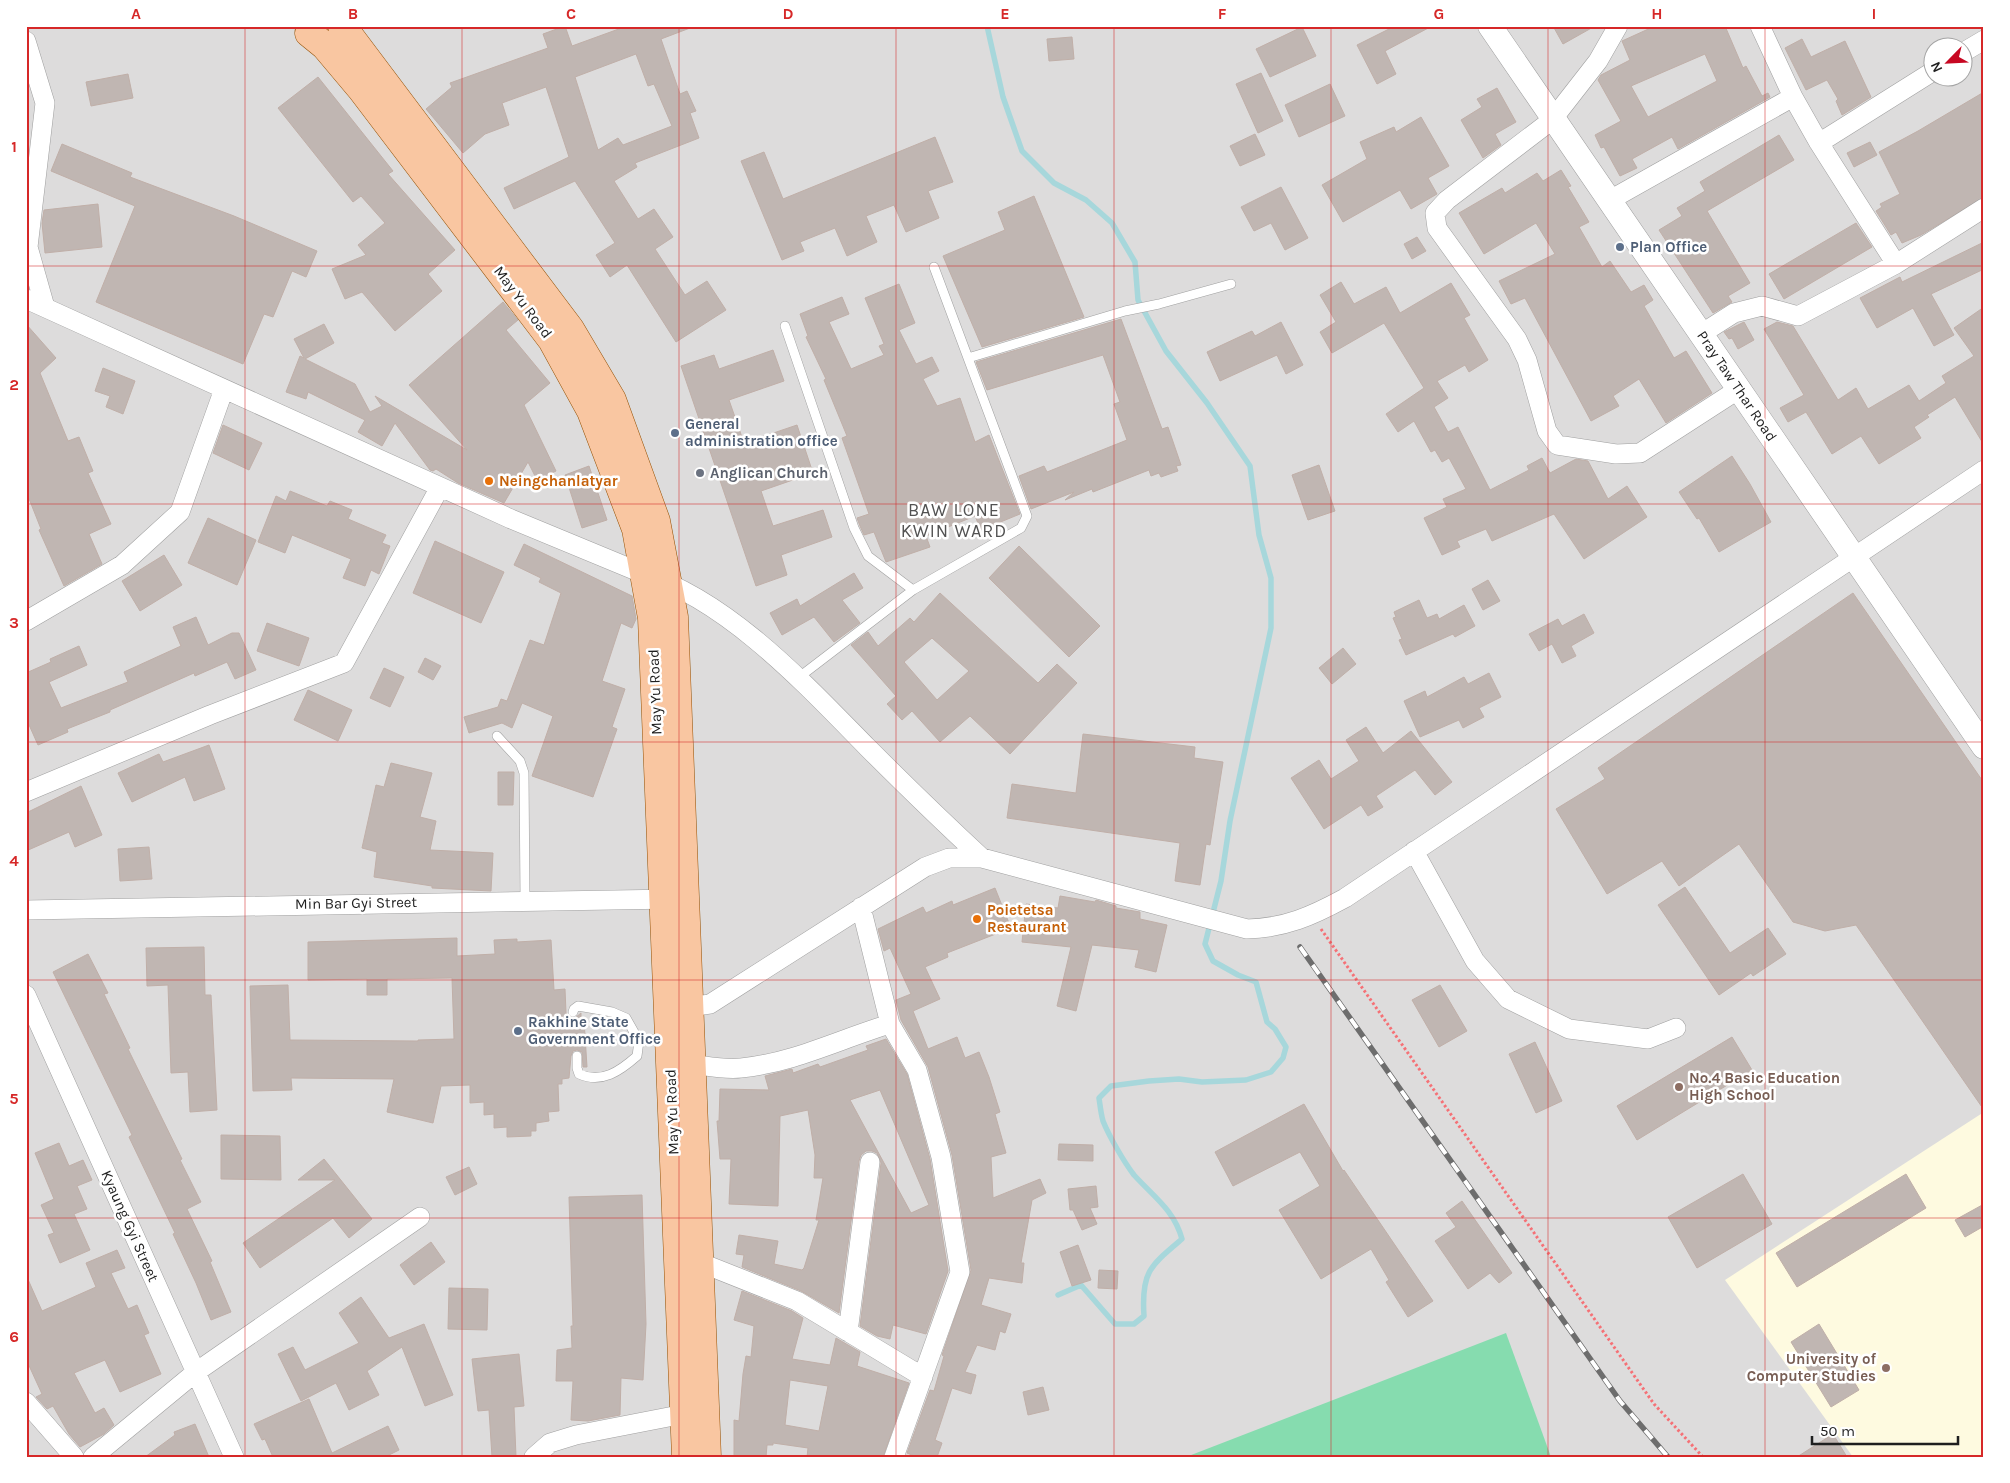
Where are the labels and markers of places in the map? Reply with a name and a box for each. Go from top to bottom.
place label: Plan Office [1630,238,1707,256]
marker: Plan Office [1614,241,1626,253]
place label: General administration office [685,415,838,450]
marker: General administration office [669,427,681,439]
place label: Anglican Church [710,464,828,482]
marker: Anglican Church [694,467,706,479]
place label: Neingchanlatyar [499,472,618,490]
marker: Neingchanlatyar [483,475,495,487]
place label: Poietetsa Restaurant [987,901,1067,936]
marker: Poietetsa Restaurant [971,913,983,925]
place label: Rakhine State Government Office [528,1013,661,1048]
marker: Rakhine State Government Office [512,1025,524,1037]
place label: No.4 Basic Education High School [1689,1069,1840,1104]
marker: No.4 Basic Education High School [1673,1081,1685,1093]
place label: University of Computer Studies [1747,1350,1876,1385]
marker: University of Computer Studies [1880,1362,1892,1374]

